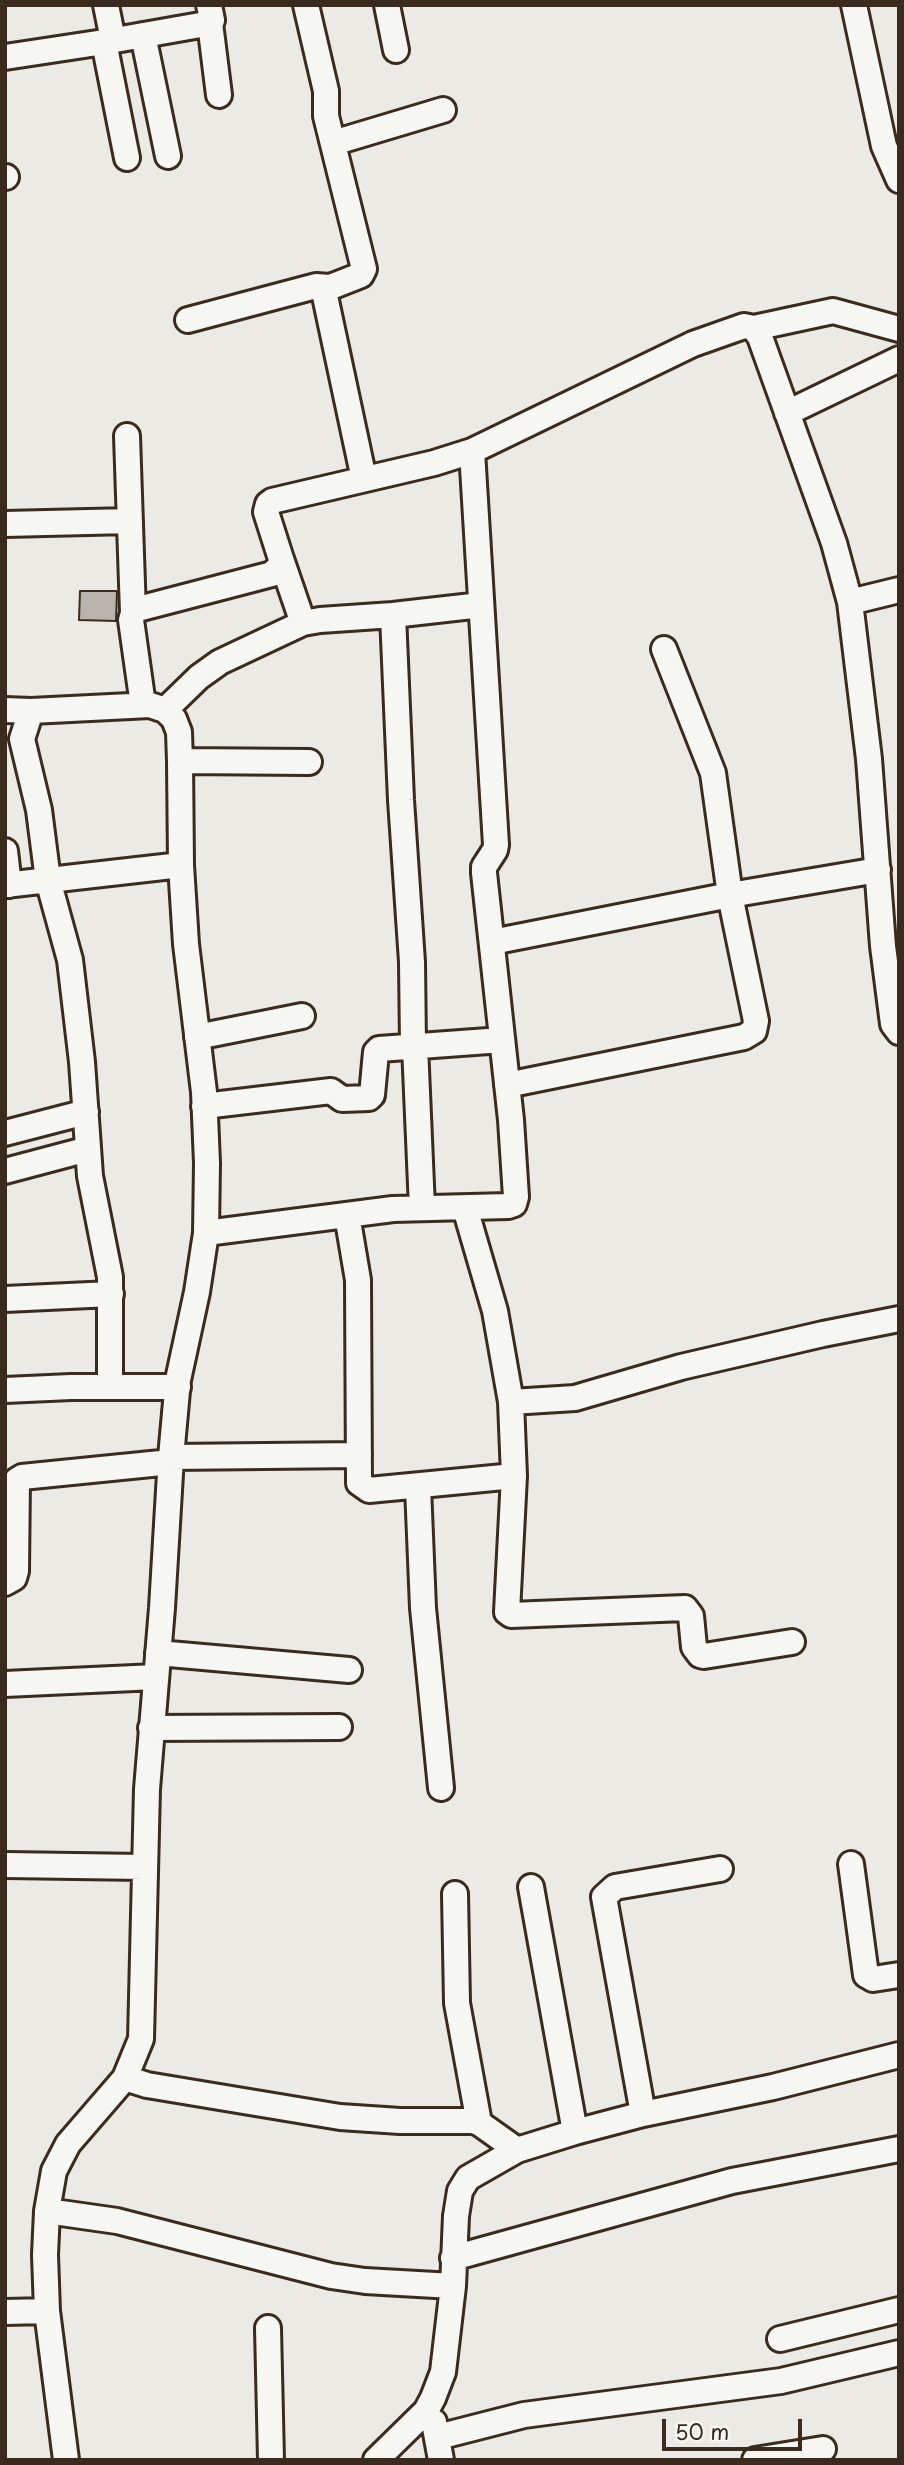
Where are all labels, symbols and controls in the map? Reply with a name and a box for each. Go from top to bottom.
scale bar [666,2406,806,2450]
text: 50 m [675,2415,729,2447]

